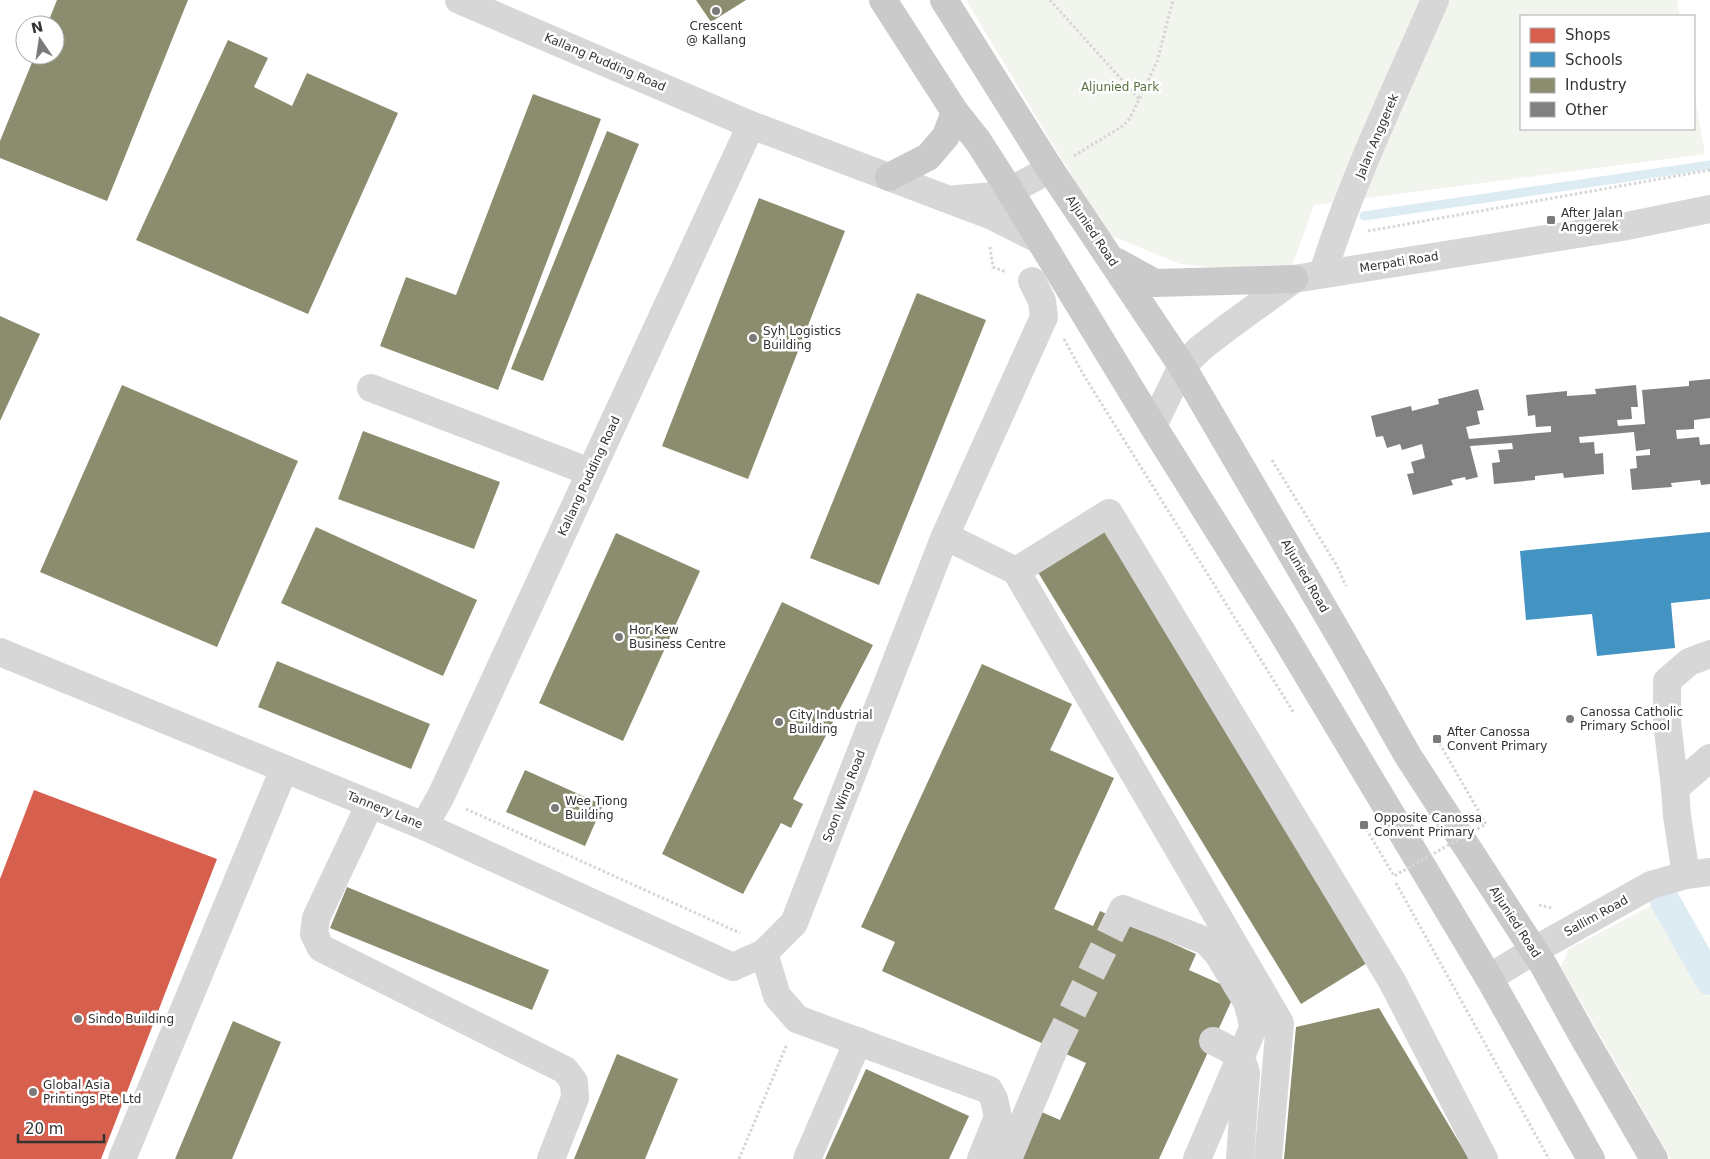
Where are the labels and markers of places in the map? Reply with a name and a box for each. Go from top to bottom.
marker: Crescent @ Kallang [710,5,722,17]
place label: Crescent @ Kallang [686,19,746,47]
place label: After Jalan Anggerek [1561,206,1623,234]
marker: After Jalan Anggerek [1545,214,1557,226]
place label: Syh Logistics Building [763,324,841,352]
marker: Syh Logistics Building [747,332,759,344]
place label: Hor Kew Business Centre [629,623,726,651]
marker: Hor Kew Business Centre [613,631,625,643]
place label: Canossa Catholic Primary School [1580,705,1683,733]
place label: City Industrial Building [789,708,873,736]
marker: Canossa Catholic Primary School [1564,713,1576,725]
marker: City Industrial Building [773,716,785,728]
place label: After Canossa Convent Primary [1447,725,1547,753]
marker: After Canossa Convent Primary [1431,733,1443,745]
place label: Wee Tiong Building [565,794,628,822]
marker: Wee Tiong Building [549,802,561,814]
place label: Opposite Canossa Convent Primary [1374,811,1482,839]
marker: Opposite Canossa Convent Primary [1358,819,1370,831]
place label: Sindo Building [88,1012,174,1026]
marker: Sindo Building [72,1013,84,1025]
place label: Global Asia Printings Pte Ltd [43,1078,141,1106]
marker: Global Asia Printings Pte Ltd [27,1086,39,1098]

